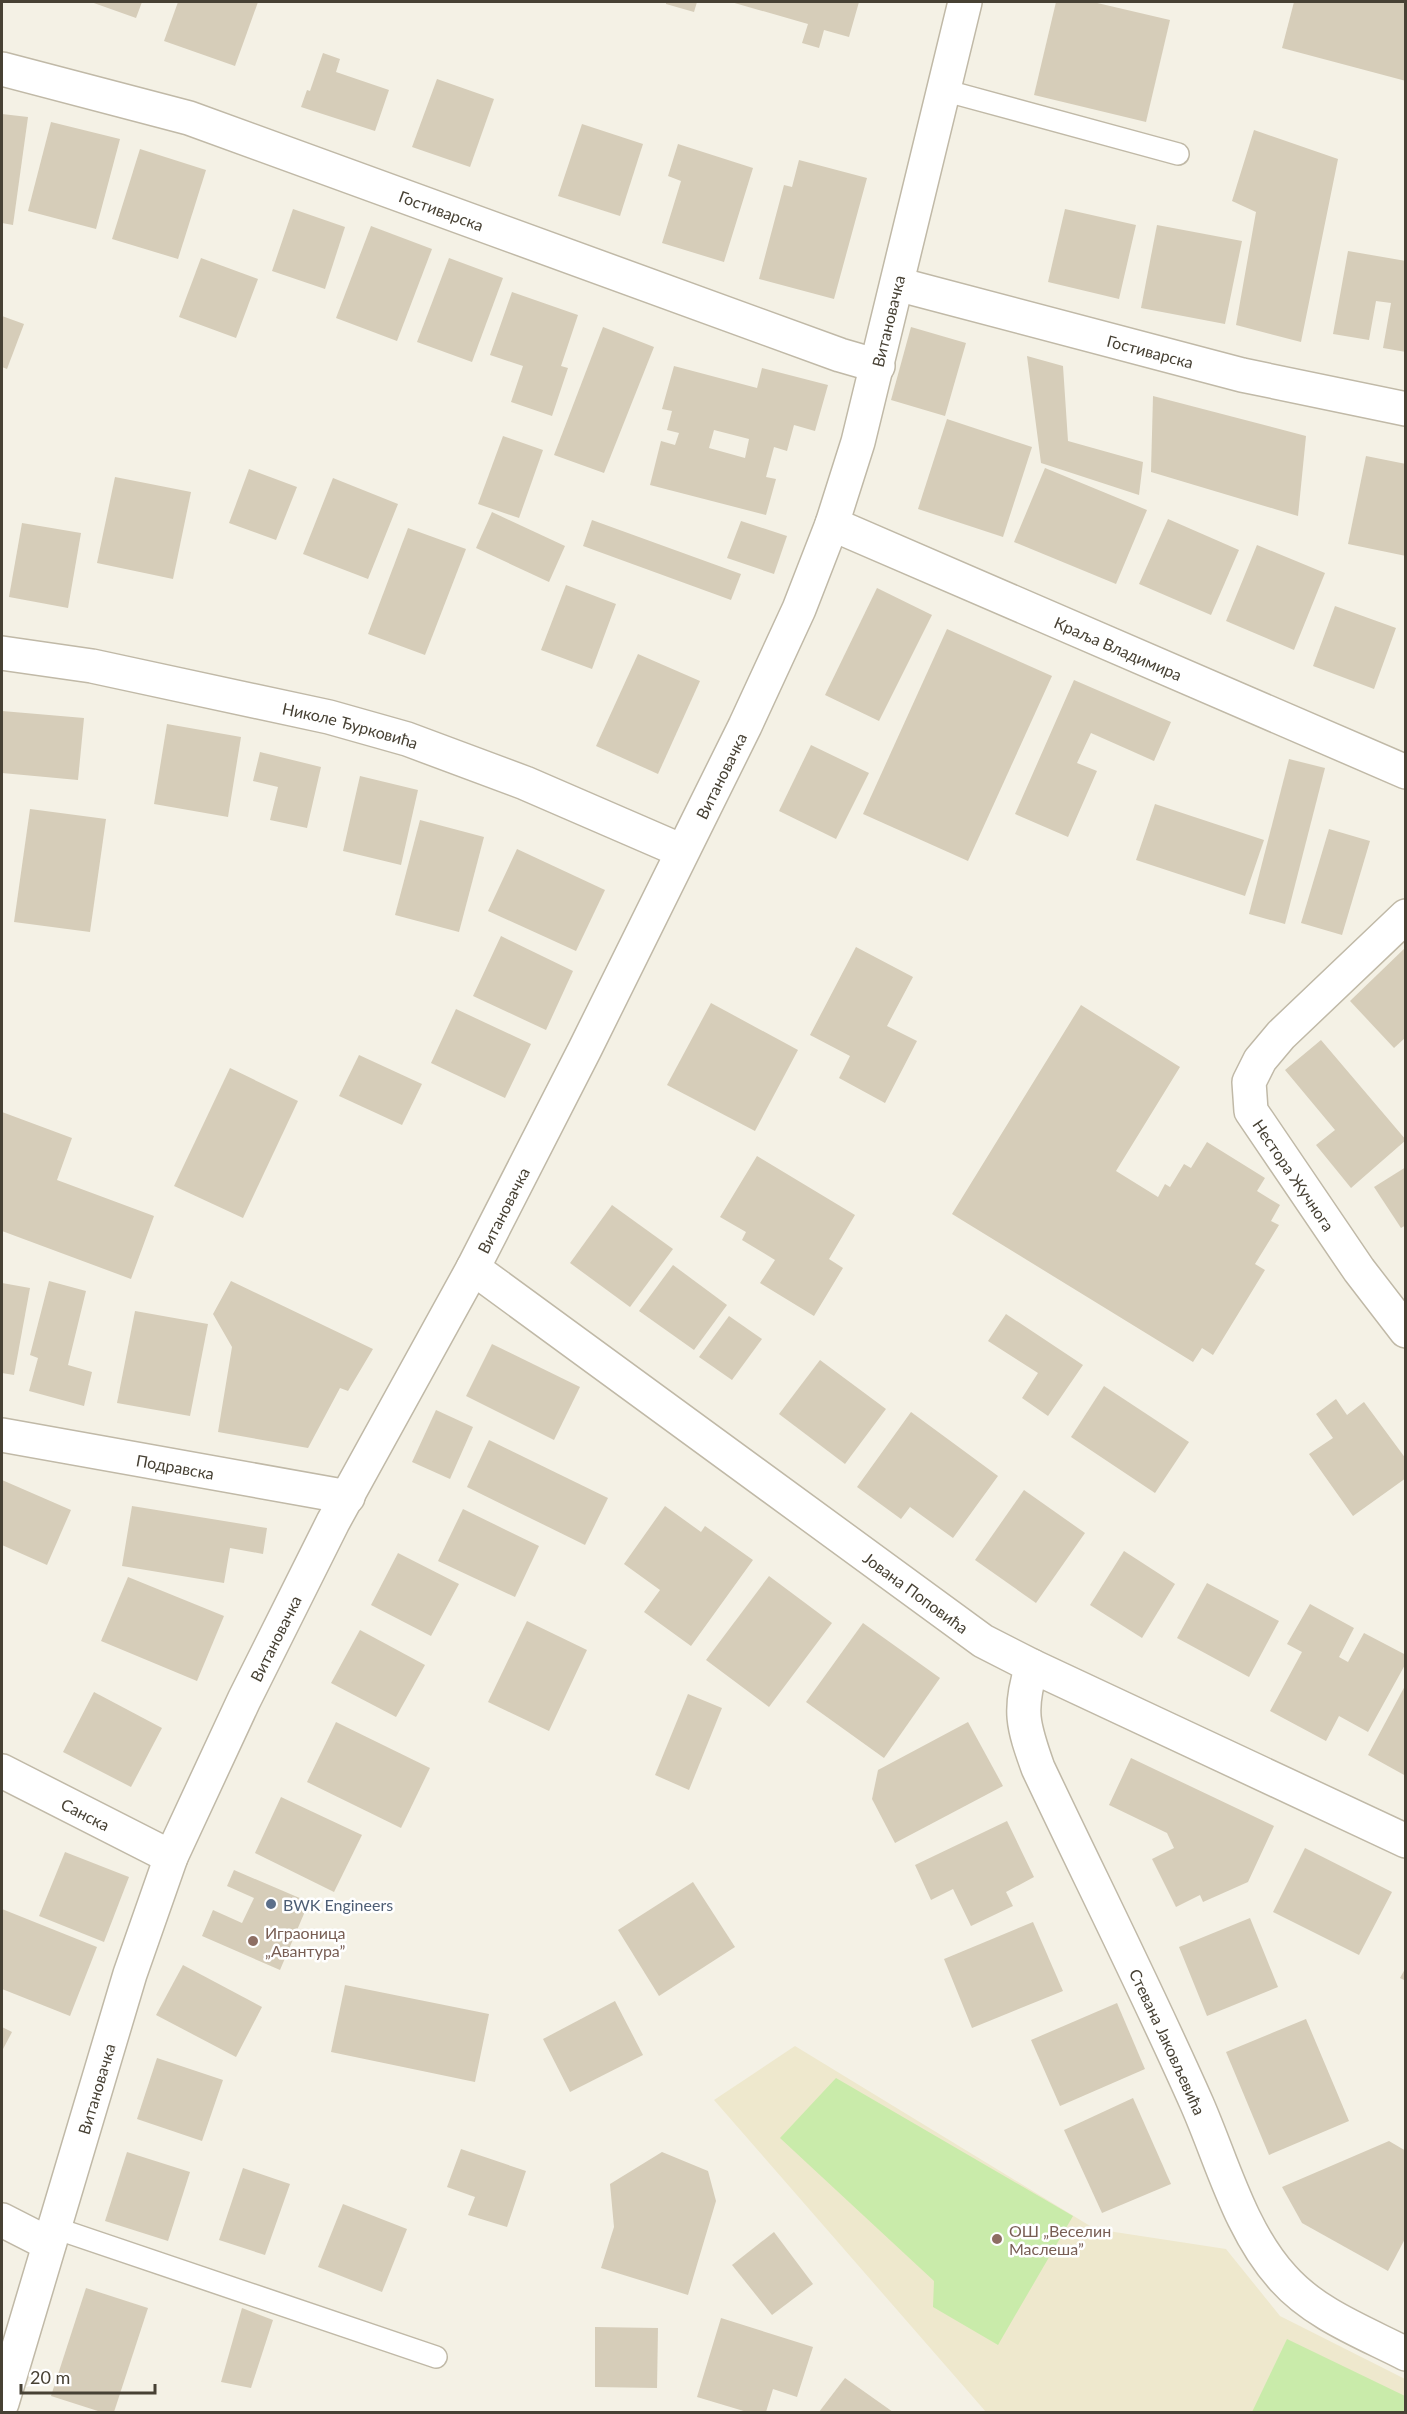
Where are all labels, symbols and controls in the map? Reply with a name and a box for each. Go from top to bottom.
street label: Гостиварска [397,186,486,234]
street label: Витановачка [867,273,908,369]
street label: Гостиварска [1105,330,1196,371]
street label: Краља Владимира [1052,612,1185,684]
street label: Николе Ђурковића [281,698,421,752]
street label: Витановачка [691,729,750,822]
street label: Нестора Жучнога [1250,1115,1339,1234]
street label: Витановачка [473,1164,532,1256]
street label: Подравска [135,1450,216,1482]
street label: Јована Поповића [860,1547,972,1637]
street label: Витановачка [245,1592,304,1684]
street label: Санска [58,1793,113,1834]
place label: BWK Engineers [283,1895,393,1914]
marker: BWK Engineers [264,1897,278,1911]
place label: Играоница „Авантура” [265,1923,346,1960]
marker: Играоница „Авантура” [246,1934,260,1948]
street label: Стевана Јаковљевића [1126,1965,1210,2118]
street label: Витановачка [73,2041,118,2136]
place label: ОШ „Веселин Маслеша” [1009,2221,1111,2258]
marker: ОШ „Веселин Маслеша” [990,2232,1004,2246]
scale bar [21,2357,154,2395]
text: 20 m [30,2366,70,2388]

